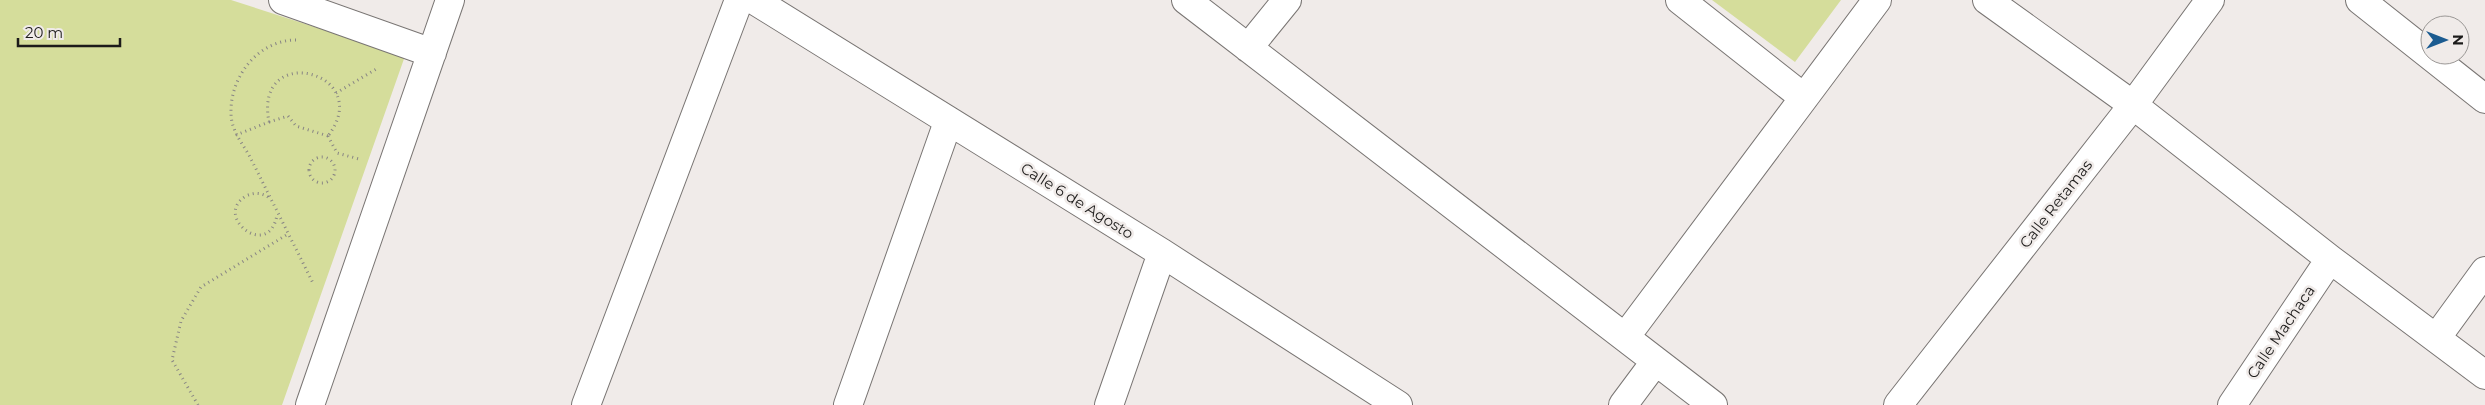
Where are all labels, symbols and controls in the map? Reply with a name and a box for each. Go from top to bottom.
scale bar [18,15,120,47]
north arrow [2420,15,2470,65]
text: 20 m [25,23,63,42]
text: N [2449,34,2467,46]
street label: Calle Retamas [2015,156,2096,252]
street label: Calle 6 de Agosto [1017,158,1137,243]
street label: Calle Machaca [2242,282,2319,382]

